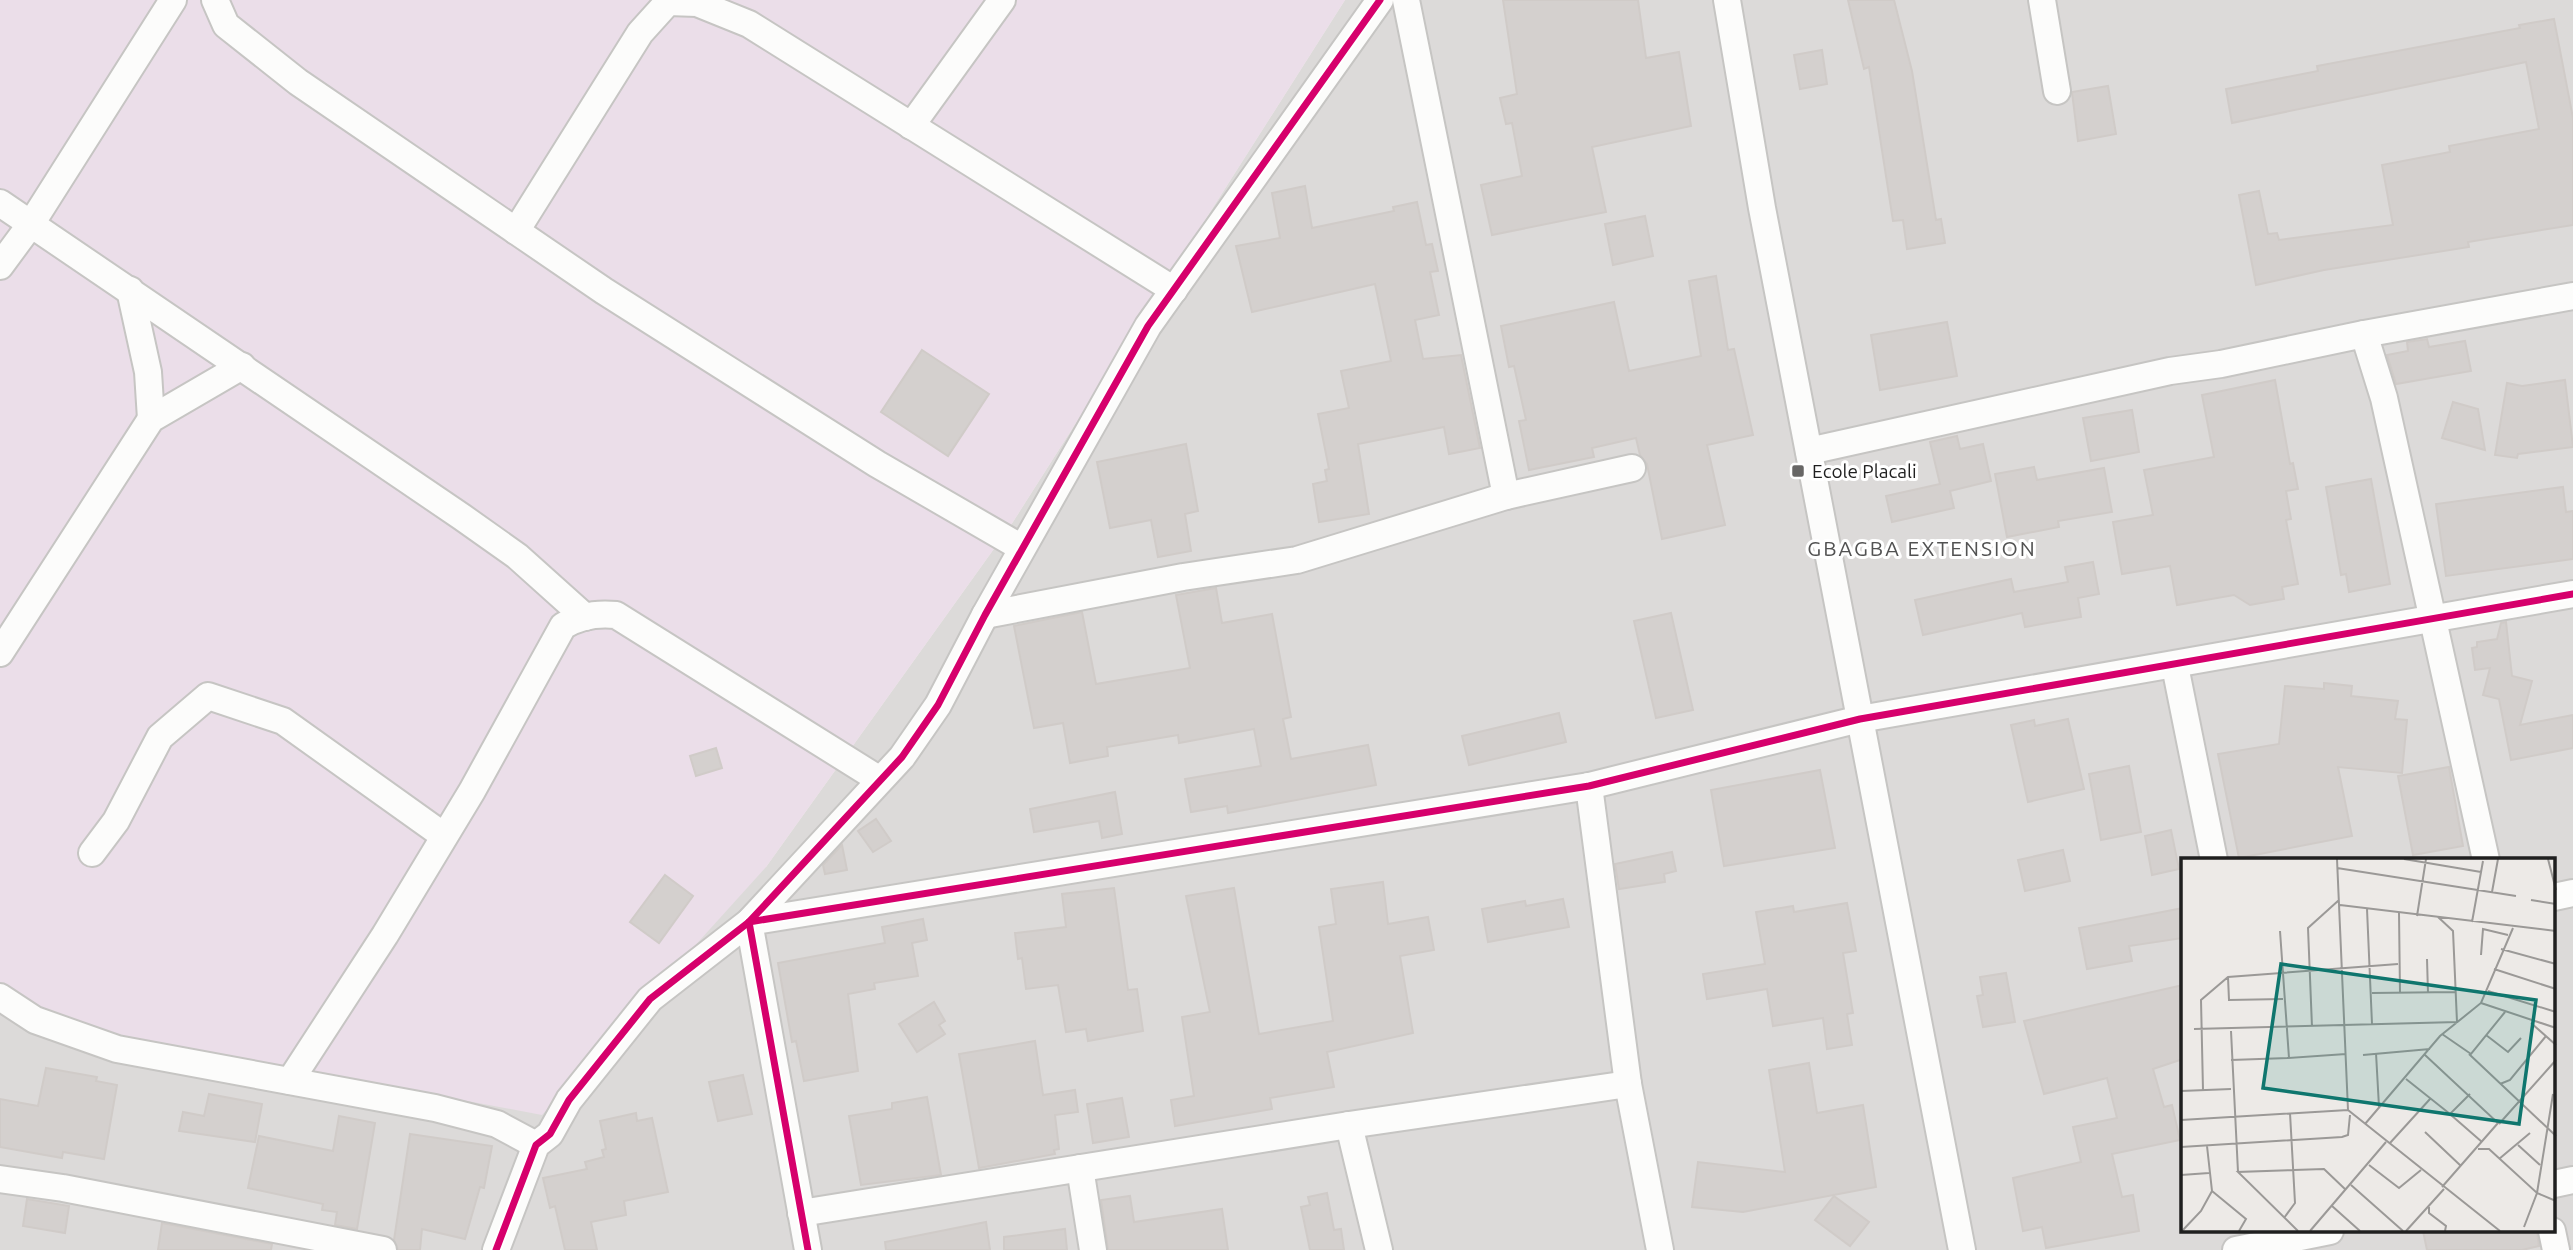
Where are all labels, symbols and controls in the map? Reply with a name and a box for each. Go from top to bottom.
place label: Ecole Placali [1812,460,1917,482]
marker: Ecole Placali [1790,463,1806,479]
district label: GBAGBA EXTENSION [1807,536,2037,560]
inset map [2181,858,2556,1232]

